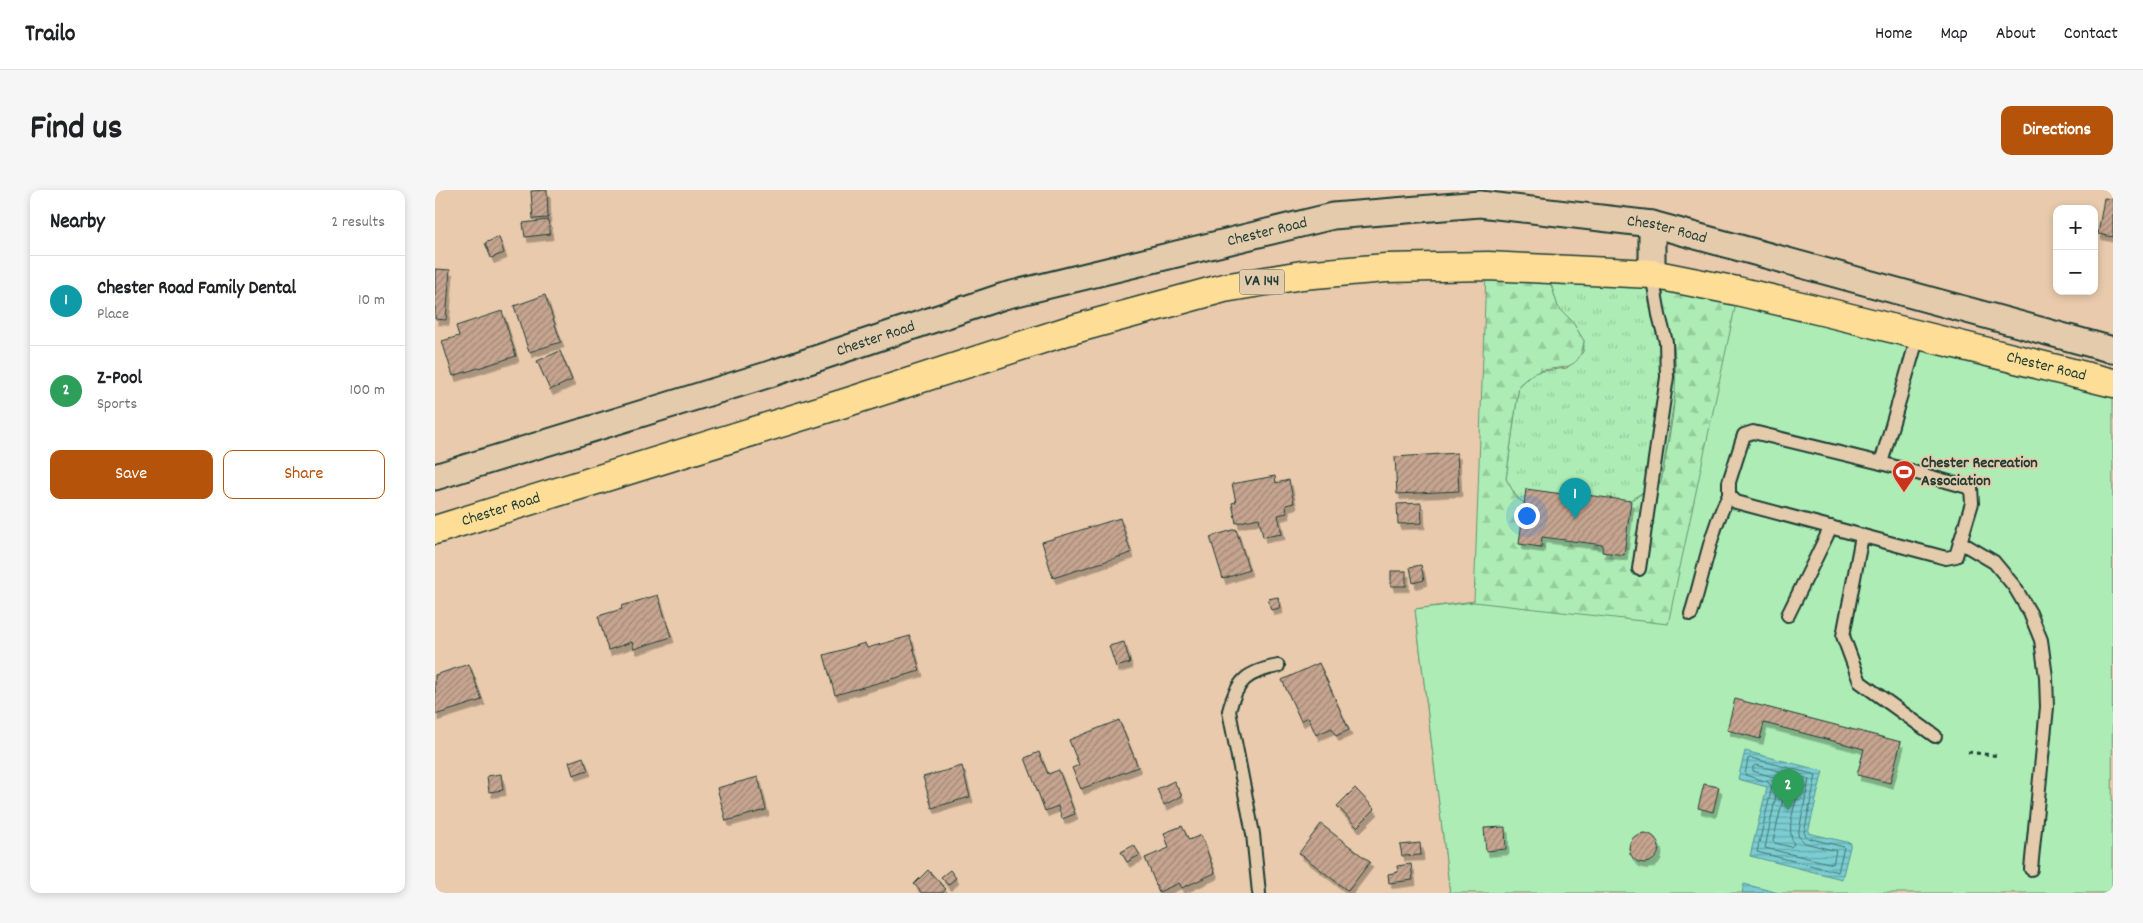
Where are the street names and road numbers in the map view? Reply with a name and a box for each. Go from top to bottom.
street label: Chester Road [1626,210,1709,250]
street label: Chester Road [1225,211,1310,253]
road number: VA 144 [1239,270,1285,294]
street label: Chester Road [833,315,918,363]
street label: Chester Road [2004,346,2089,387]
street label: Chester Road [459,487,543,533]

